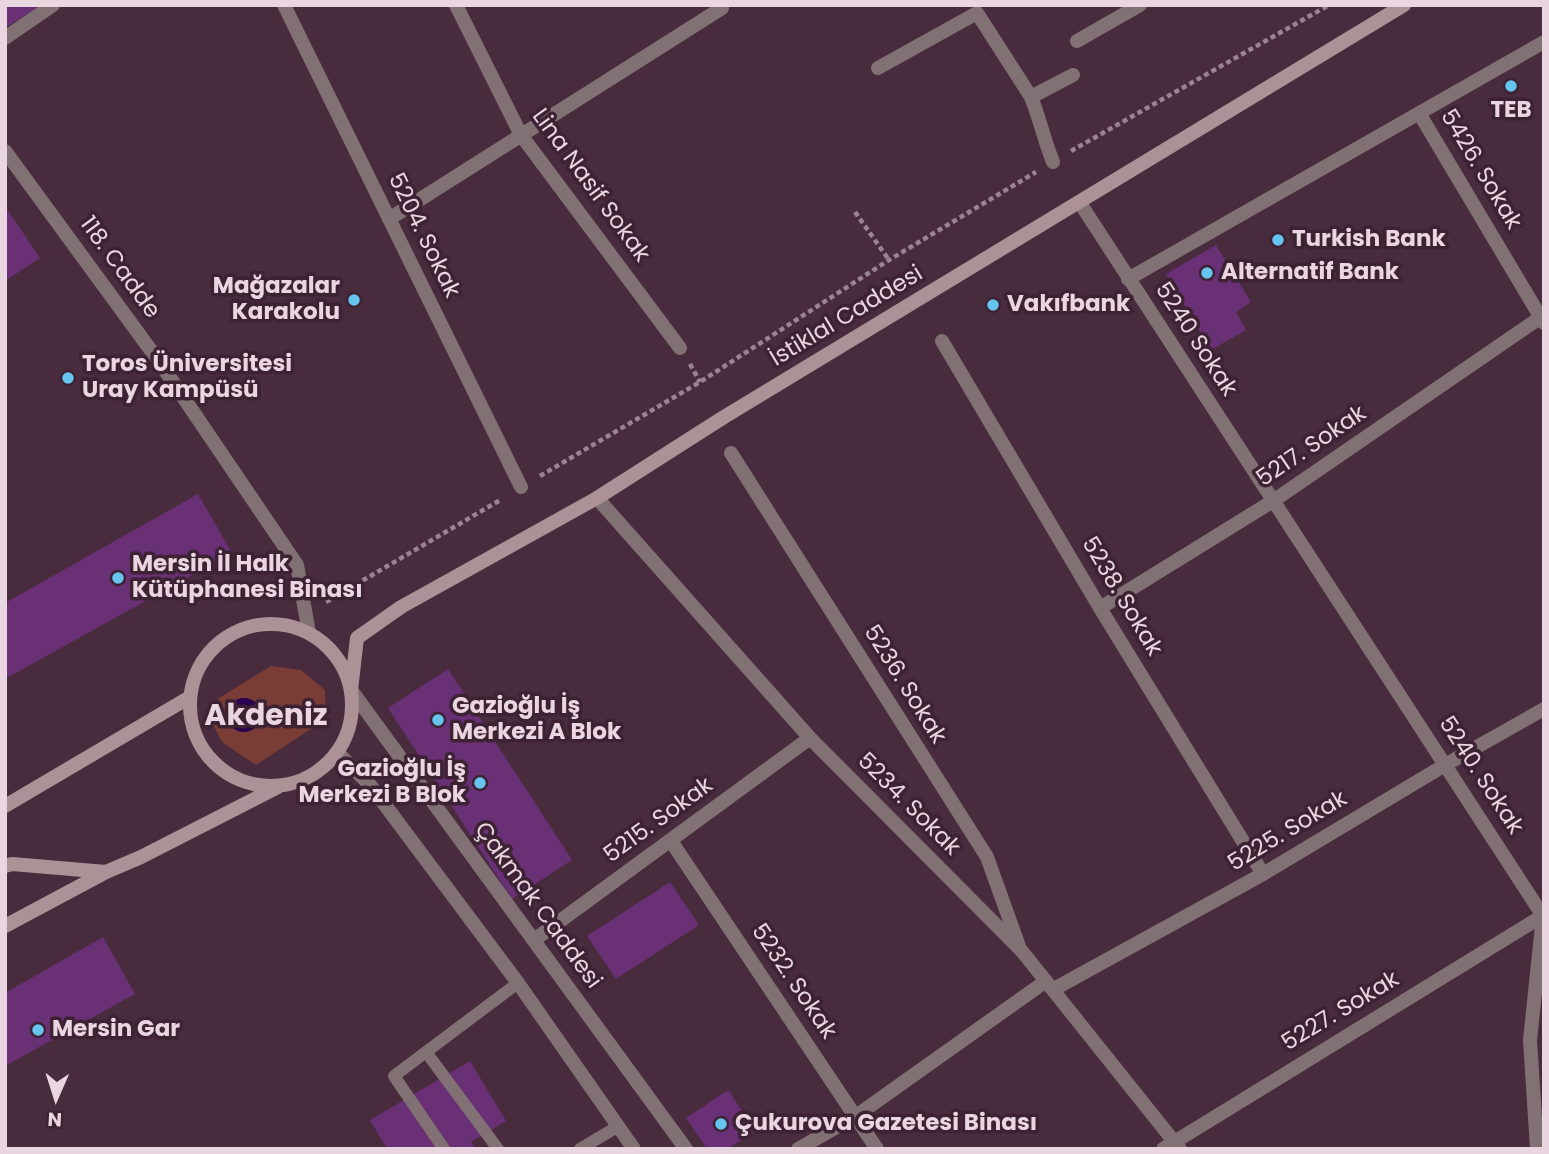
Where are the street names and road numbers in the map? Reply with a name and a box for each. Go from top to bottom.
street label: Lina Nasif Sokak [525,104,655,268]
street label: 5426. Sokak [1433,105,1527,235]
street label: 5204. Sokak [381,169,465,303]
street label: 118. Cadde [73,212,165,324]
street label: İstiklal Caddesi [766,261,928,373]
street label: 5240 Sokak [1148,278,1242,402]
street label: 5217. Sokak [1252,400,1372,494]
street label: 5238. Sokak [1075,532,1167,662]
street label: 5236. Sokak [857,621,951,749]
street label: 5240. Sokak [1432,712,1528,840]
street label: 5234. Sokak [851,748,965,862]
street label: 5215. Sokak [599,772,719,870]
street label: 5225. Sokak [1224,786,1352,878]
street label: Çakmak Caddesi [467,818,607,994]
street label: 5232. Sokak [744,919,842,1045]
street label: 5227. Sokak [1277,966,1405,1058]

